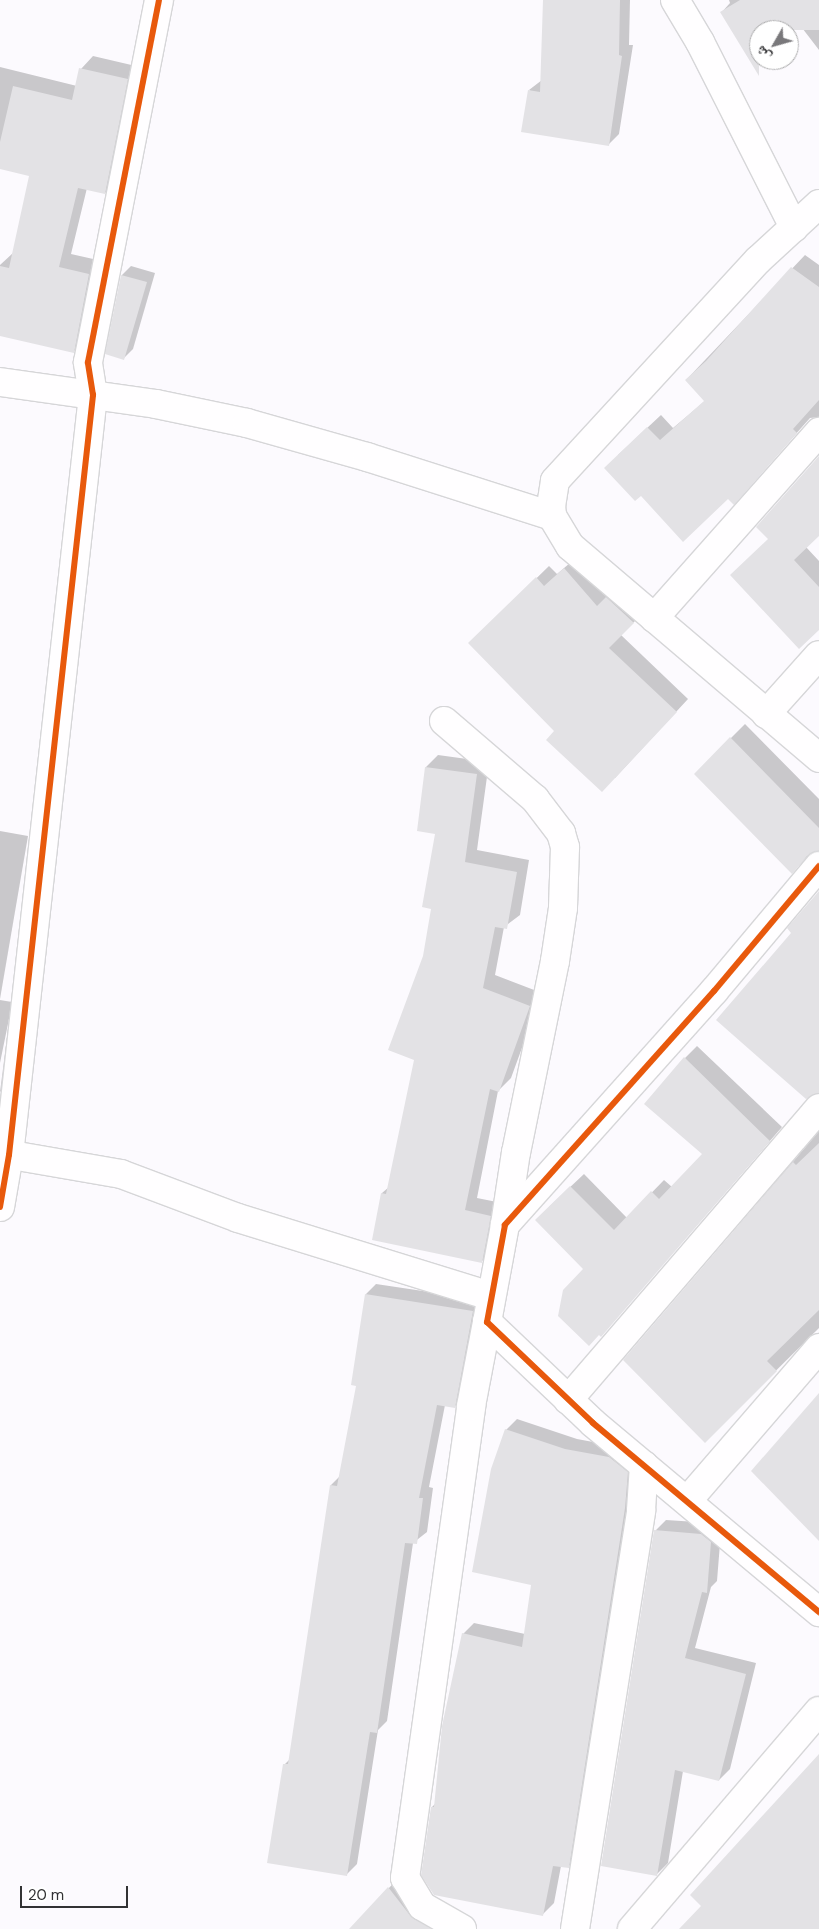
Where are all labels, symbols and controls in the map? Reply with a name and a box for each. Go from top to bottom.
north arrow [749,20,799,70]
text: ش [751,42,775,65]
scale bar [22,1876,130,1908]
text: 20 m [28,1885,64,1905]

